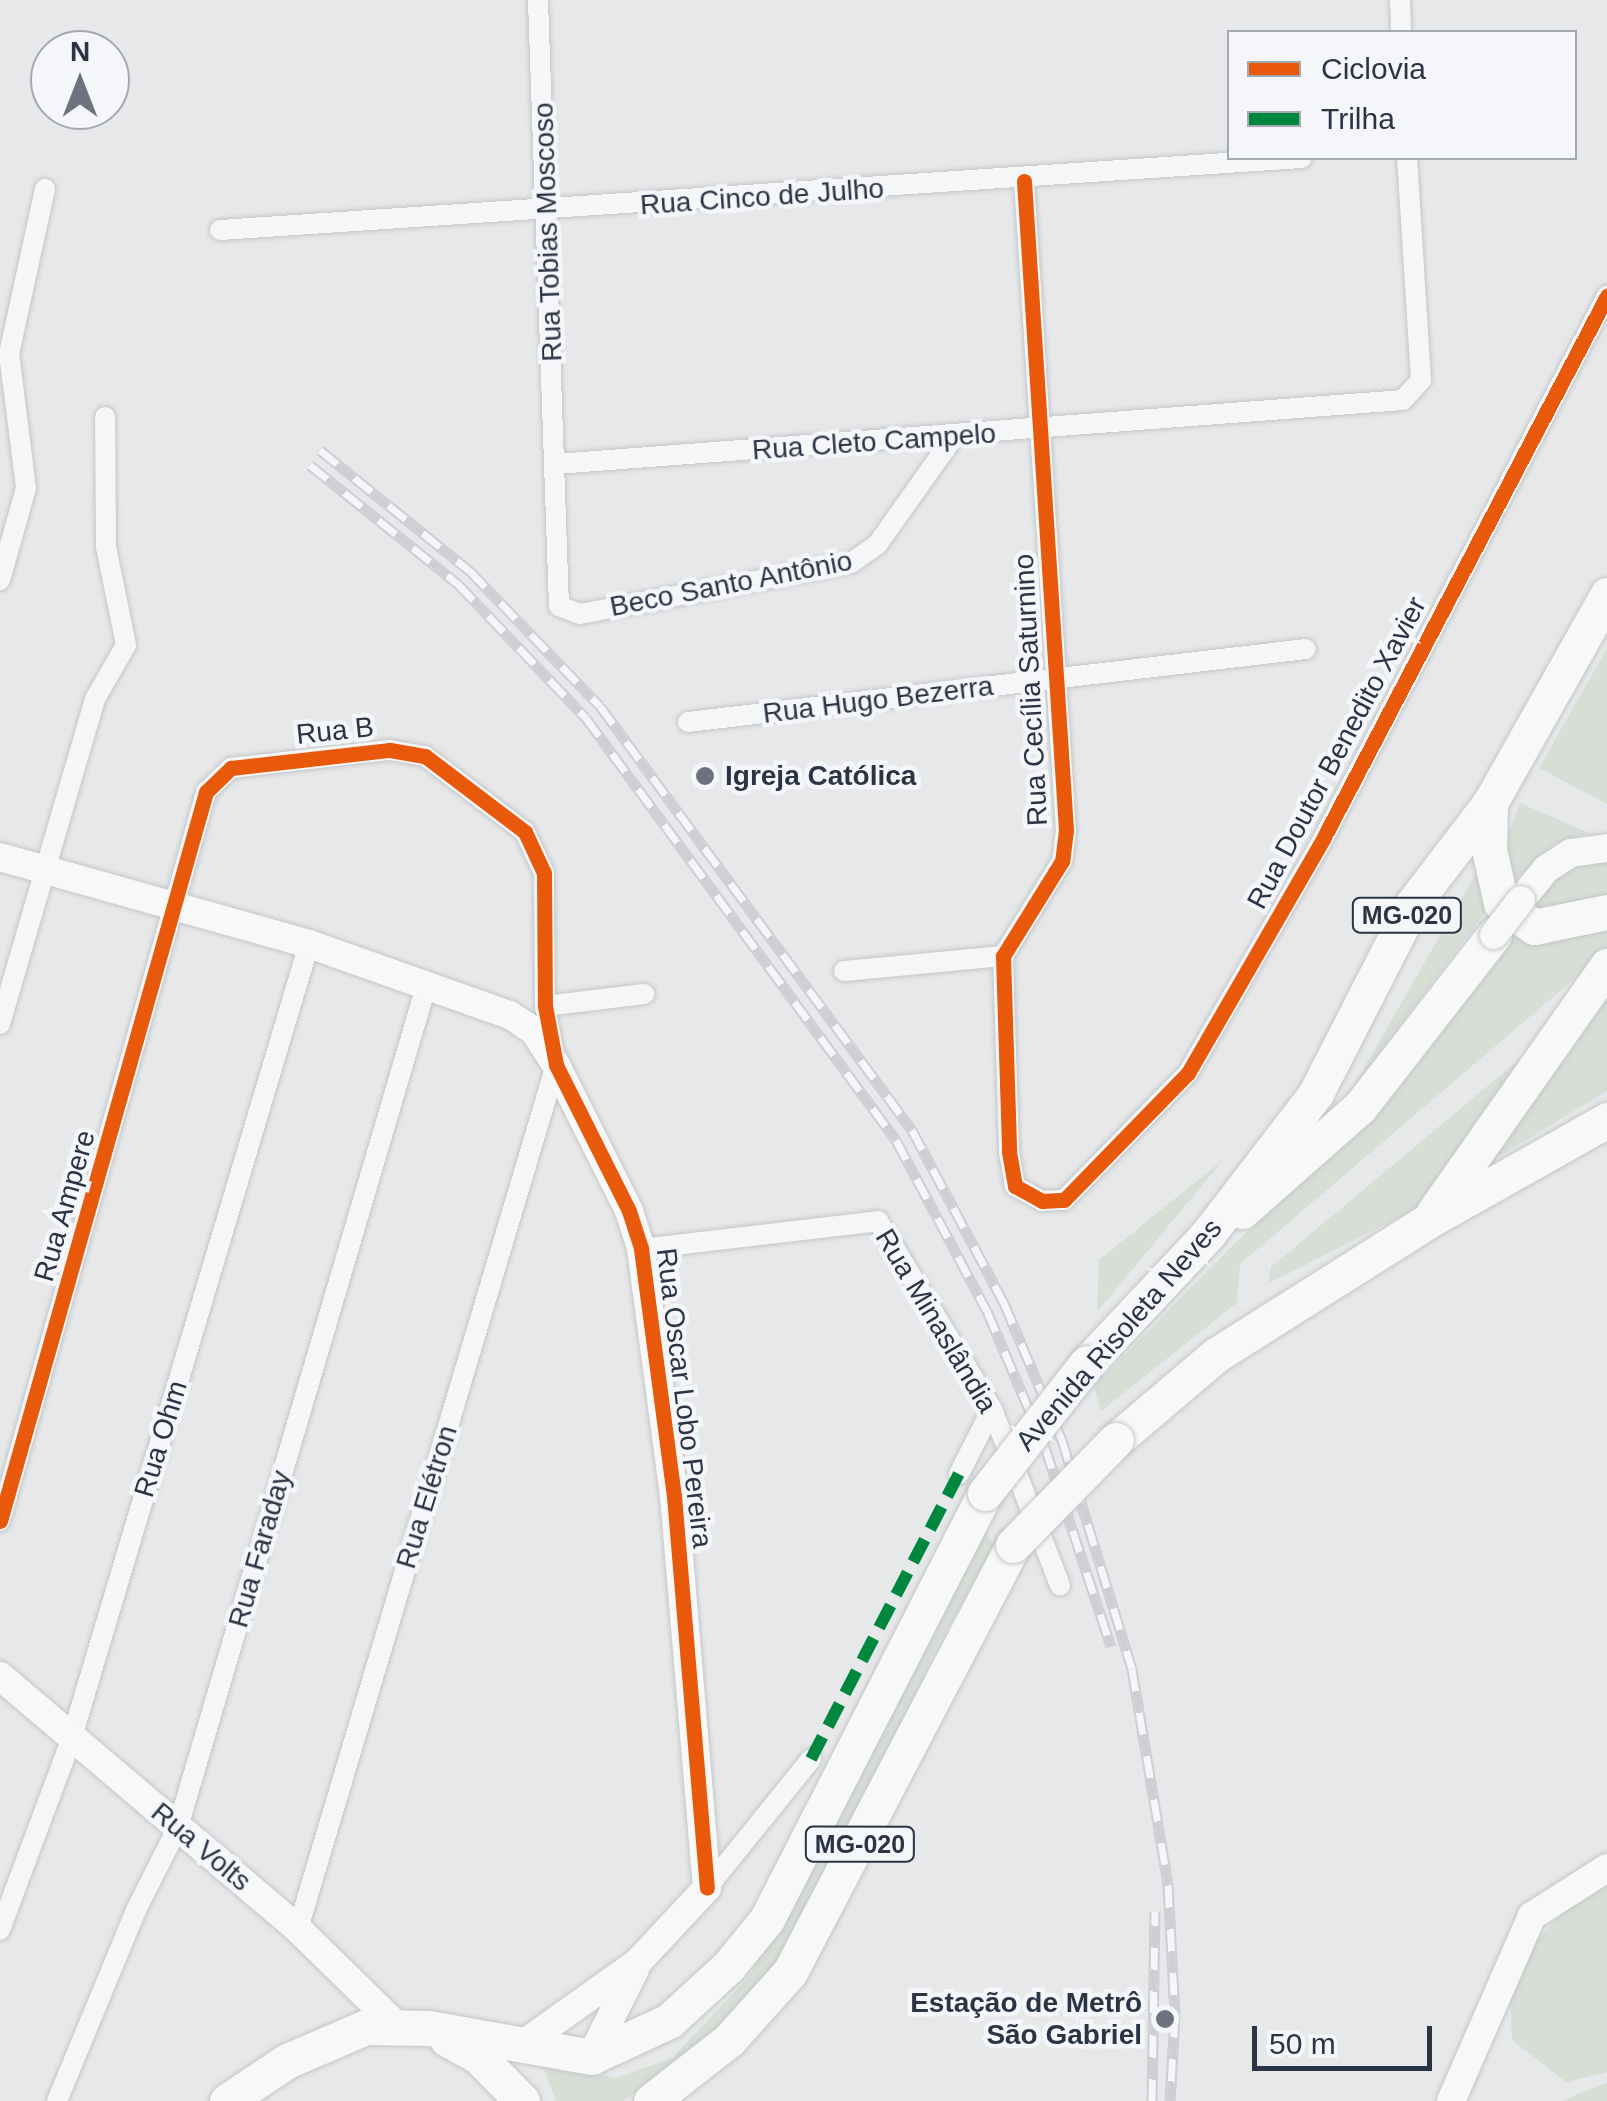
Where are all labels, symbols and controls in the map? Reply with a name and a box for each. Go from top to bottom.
north arrow [30,30,130,130]
legend [1227,30,1577,160]
text: N [70,36,90,67]
text: Ciclovia [1321,52,1426,85]
street label: Rua Tobias Moscoso [527,102,569,362]
text: Trilha [1321,102,1395,135]
street label: Rua Cinco de Julho [639,172,885,222]
street label: Rua Cleto Campelo [751,417,997,467]
street label: Beco Santo Antônio [606,544,856,624]
street label: Rua Cecília Saturnino [1007,553,1055,827]
street label: Rua Doutor Benedito Xavier [1240,591,1434,915]
street label: Rua Hugo Bezerra [761,669,995,731]
street label: Rua B [295,710,375,752]
place label: Igreja Católica [725,759,916,793]
marker: Igreja Católica [694,765,716,787]
road number: MG-020 [1350,895,1464,935]
street label: Rua Ampere [27,1126,103,1286]
street label: Avenida Risoleta Neves [1009,1212,1229,1458]
street label: Rua Minaslândia [868,1223,1004,1419]
street label: Rua Oscar Lobo Pereira [649,1246,719,1550]
street label: Rua Ohm [127,1377,195,1501]
street label: Rua Elétron [389,1421,465,1573]
street label: Rua Faraday [222,1467,298,1631]
street label: Rua Volts [144,1796,258,1898]
road number: MG-020 [802,1824,918,1864]
place label: Estação de Metrô São Gabriel [910,1986,1142,2052]
marker: Estação de Metrô São Gabriel [1152,2006,1178,2032]
scale bar [1257,2006,1437,2068]
text: 50 m [1269,2027,1336,2060]

